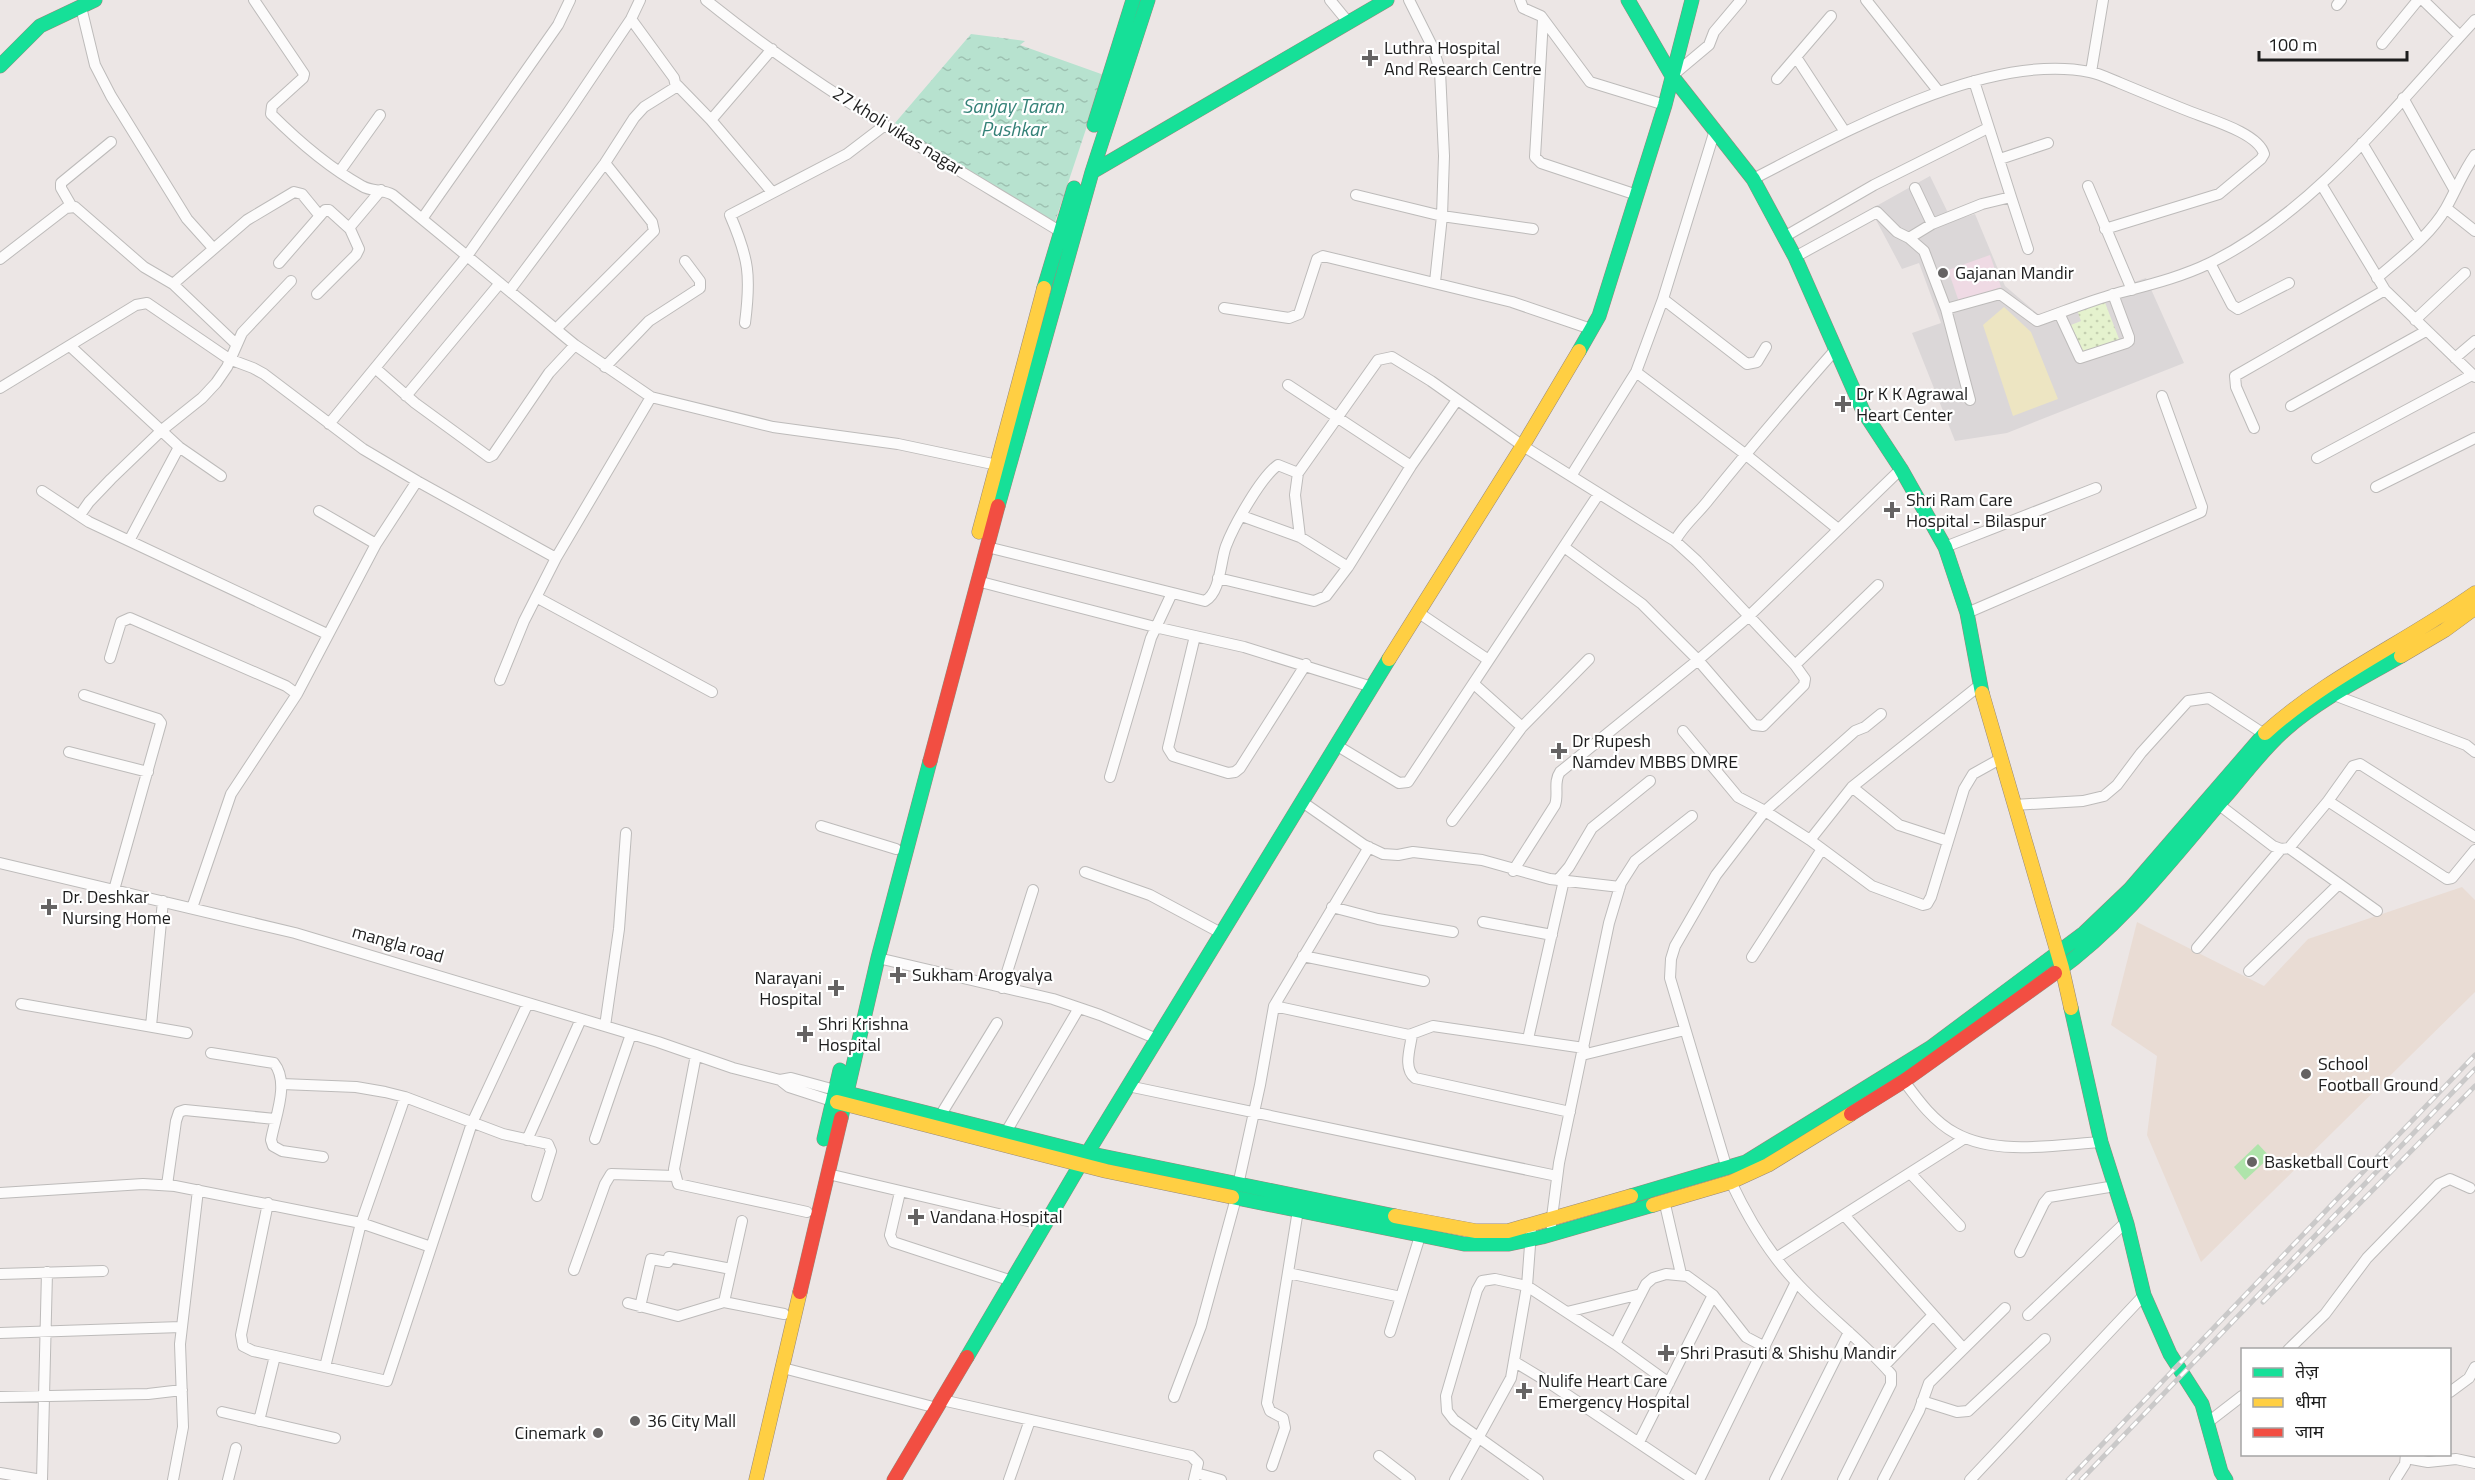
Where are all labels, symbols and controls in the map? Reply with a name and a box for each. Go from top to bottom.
scale bar [2259,24,2408,62]
text: 100 m [2268,31,2317,58]
place label: Luthra Hospital And Research Centre [1384,34,1542,82]
marker: Luthra Hospital And Research Centre [1361,49,1379,67]
street label: 27 kholi vikas nagar [828,79,969,182]
water label: Sanjay Taran Pushkar [962,90,1065,144]
place label: Gajanan Mandir [1955,259,2074,286]
marker: Gajanan Mandir [1936,266,1950,280]
place label: Dr K K Agrawal Heart Center [1856,380,1968,428]
marker: Dr K K Agrawal Heart Center [1834,395,1852,413]
place label: Shri Ram Care Hospital - Bilaspur [1906,486,2047,534]
marker: Shri Ram Care Hospital - Bilaspur [1883,501,1901,519]
place label: Dr Rupesh Namdev MBBS DMRE [1572,727,1738,775]
marker: Dr Rupesh Namdev MBBS DMRE [1550,742,1568,760]
place label: Dr. Deshkar Nursing Home [62,883,171,931]
marker: Dr. Deshkar Nursing Home [40,898,58,916]
street label: mangla road [349,918,447,969]
place label: Sukham Arogyalya [912,961,1052,988]
place label: Narayani Hospital [755,964,822,1012]
marker: Sukham Arogyalya [889,966,907,984]
marker: Narayani Hospital [827,979,845,997]
place label: Shri Krishna Hospital [818,1010,909,1058]
marker: Shri Krishna Hospital [796,1025,814,1043]
place label: School Football Ground [2318,1050,2439,1098]
marker: School Football Ground [2299,1067,2313,1081]
place label: Basketball Court [2264,1148,2389,1175]
marker: Basketball Court [2245,1155,2259,1169]
place label: Vandana Hospital [930,1203,1063,1230]
marker: Vandana Hospital [907,1208,925,1226]
place label: Shri Prasuti & Shishu Mandir [1680,1339,1896,1366]
marker: Shri Prasuti & Shishu Mandir [1657,1344,1675,1362]
legend [2241,1348,2451,1456]
text: तेज़ [2295,1358,2319,1385]
place label: Nulife Heart Care Emergency Hospital [1538,1367,1690,1415]
marker: Nulife Heart Care Emergency Hospital [1515,1382,1533,1400]
text: धीमा [2295,1388,2326,1415]
place label: 36 City Mall [647,1407,736,1434]
marker: 36 City Mall [628,1414,642,1428]
text: जाम [2295,1418,2325,1445]
place label: Cinemark [515,1419,586,1446]
marker: Cinemark [591,1426,605,1440]

